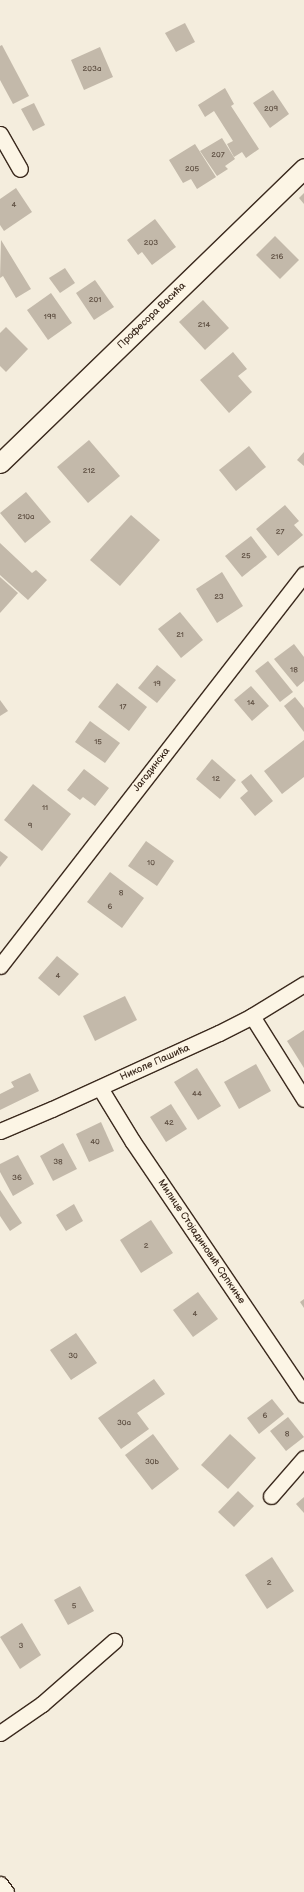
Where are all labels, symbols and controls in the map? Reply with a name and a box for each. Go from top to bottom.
house number: 203a [83,64,101,74]
house number: 209 [264,104,278,114]
house number: 207 [211,150,225,160]
house number: 205 [185,164,199,174]
house number: 4 [12,200,16,210]
house number: 203 [144,238,158,248]
house number: 216 [271,252,283,262]
street label: Професора Васића [115,280,189,352]
house number: 201 [89,295,101,305]
house number: 199 [44,312,56,322]
house number: 214 [198,320,210,330]
house number: 212 [83,466,95,476]
house number: 210a [18,512,34,522]
house number: 27 [276,527,284,537]
house number: 25 [241,551,251,561]
house number: 23 [214,592,224,602]
house number: 21 [176,630,184,640]
house number: 18 [290,665,298,675]
house number: 19 [153,679,161,689]
house number: 14 [247,698,255,708]
house number: 17 [119,702,127,712]
house number: 15 [94,737,102,747]
street label: Јагодинска [131,746,173,794]
house number: 12 [212,774,220,784]
house number: 11 [42,803,48,813]
house number: 9 [28,821,32,831]
house number: 10 [147,858,155,868]
house number: 8 [119,888,123,898]
house number: 6 [108,902,112,912]
house number: 4 [56,971,60,981]
street label: Николе Пашића [118,1042,192,1084]
house number: 44 [192,1089,202,1099]
house number: 42 [164,1118,174,1128]
house number: 40 [90,1137,100,1147]
house number: 38 [53,1157,63,1167]
house number: 36 [12,1173,22,1183]
street label: Милице Стојадиновић Српкиње [155,1177,247,1307]
house number: 2 [144,1241,148,1251]
house number: 4 [193,1309,197,1319]
house number: 30 [68,1351,78,1361]
house number: 6 [263,1411,267,1421]
house number: 30a [117,1418,131,1428]
house number: 8 [285,1429,289,1439]
house number: 30b [145,1457,159,1467]
house number: 2 [267,1578,271,1588]
house number: 5 [72,1601,76,1611]
house number: 3 [19,1641,23,1651]

